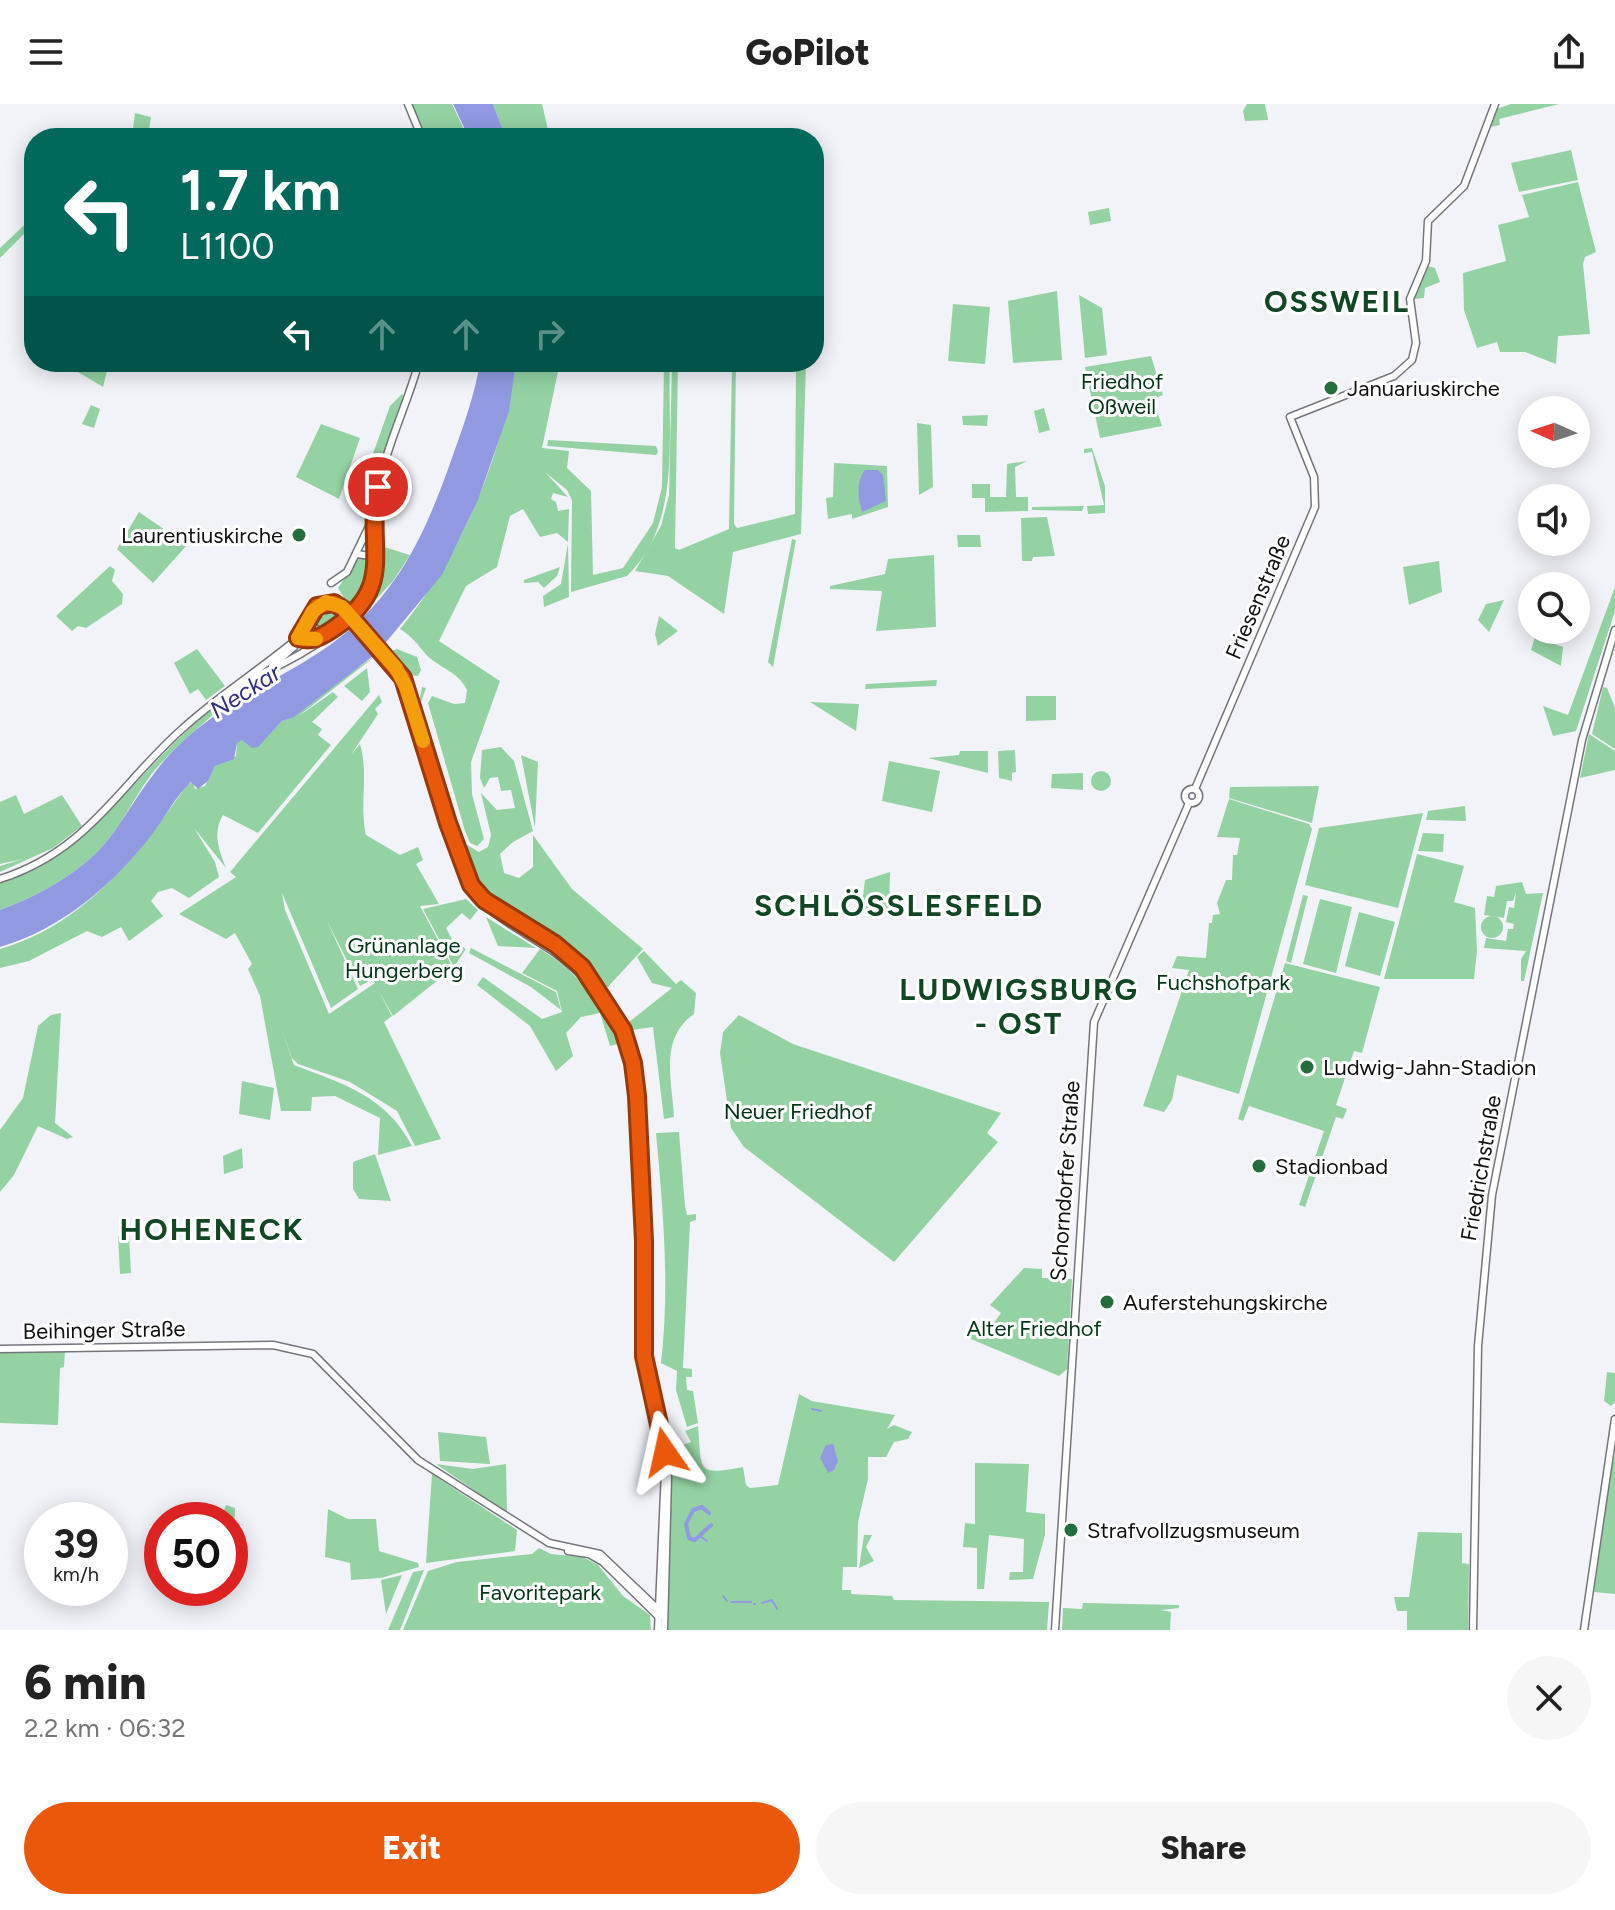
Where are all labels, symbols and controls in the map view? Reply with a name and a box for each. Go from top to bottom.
icon: menu [24,30,68,74]
icon: share [1547,30,1591,74]
text: GoPilot [745,31,870,74]
text: 1.7 km [180,157,341,224]
icon: left [48,160,152,264]
text: L1100 [180,225,275,268]
district label: OSSWEIL [1264,283,1410,320]
icon: left [276,312,320,356]
icon: ahead [360,312,404,356]
icon: ahead [444,312,488,356]
icon: right [528,312,572,356]
park label: Friedhof Oßweil [1081,368,1164,420]
place label: Januariuskirche [1347,375,1500,402]
marker: Januariuskirche [1322,379,1340,397]
north arrow [1518,396,1590,468]
map controls [1518,396,1590,644]
pin [344,453,412,521]
icon: arrive [356,465,400,509]
button: sound [1518,484,1590,556]
place label: Laurentiuskirche [121,522,283,549]
marker: Laurentiuskirche [290,526,308,544]
street label: Friesenstraße [1220,531,1296,663]
button: search [1518,572,1590,644]
water label: Neckar [204,657,286,725]
district label: SCHLÖSSLESFELD [754,887,1044,924]
park label: Grünanlage Hungerberg [345,932,463,984]
park label: Fuchshofpark [1156,969,1290,996]
district label: LUDWIGSBURG - OST [899,971,1139,1042]
place label: Ludwig-Jahn-Stadion [1323,1054,1536,1081]
marker: Ludwig-Jahn-Stadion [1298,1058,1316,1076]
street label: Schorndorfer Straße [1045,1080,1085,1282]
street label: Friedrichstraße [1455,1093,1507,1243]
park label: Neuer Friedhof [724,1098,873,1125]
place label: Stadionbad [1275,1153,1388,1180]
marker: Stadionbad [1250,1157,1268,1175]
district label: HOHENECK [120,1211,304,1248]
place label: Auferstehungskirche [1123,1289,1328,1316]
marker: Auferstehungskirche [1098,1293,1116,1311]
street label: Beihinger Straße [22,1315,186,1345]
park label: Alter Friedhof [966,1315,1102,1342]
position arrow [623,1410,707,1494]
speed limit sign: 50 [144,1502,248,1606]
place label: Strafvollzugsmuseum [1087,1517,1300,1544]
text: 39 [53,1520,99,1568]
marker: Strafvollzugsmuseum [1062,1521,1080,1539]
text: km/h [53,1562,99,1586]
park label: Favoritepark [479,1579,601,1606]
text: 6 min [24,1653,146,1711]
button: close [1507,1656,1591,1740]
text: 2.2 km · 06:32 [24,1712,186,1744]
button: Exit [24,1802,800,1894]
button: Share [816,1802,1591,1894]

